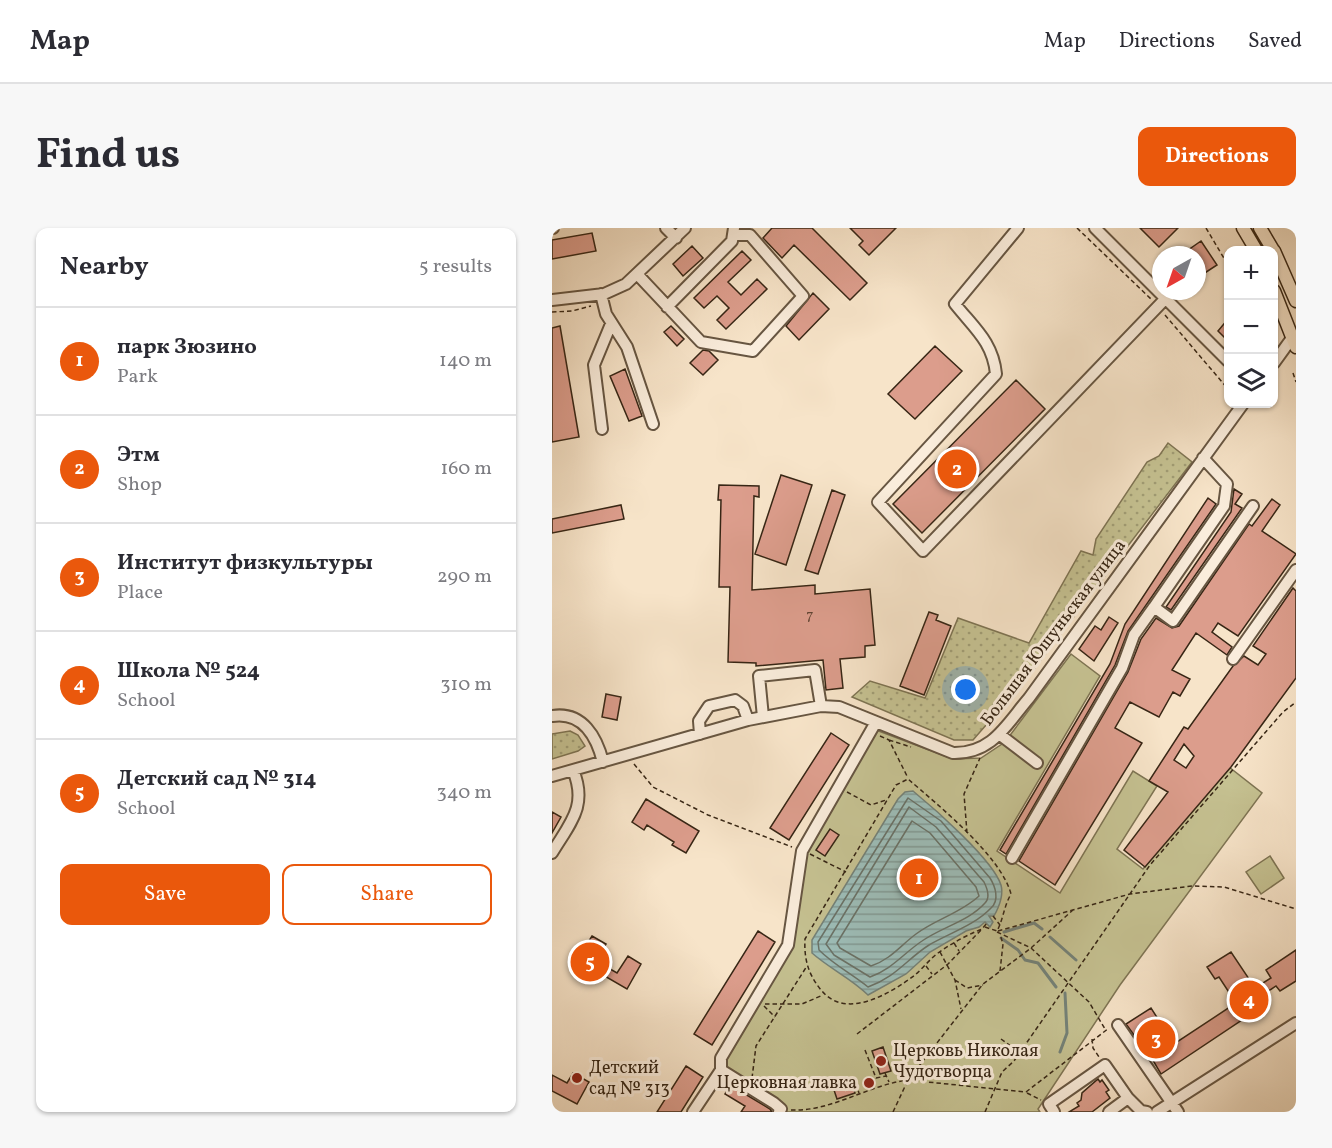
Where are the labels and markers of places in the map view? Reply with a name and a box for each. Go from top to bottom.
pin: 2 [938,446,976,492]
pin: 1 [900,856,938,900]
pin: 5 [570,940,609,984]
pin: 4 [1230,978,1268,1022]
pin: 3 [1136,1016,1176,1062]
place label: Церковь Николая Чудотворца [893,1039,1038,1085]
marker: Церковь Николая Чудотворца [874,1054,888,1068]
place label: Детский сад № 313 [589,1056,670,1102]
marker: Детский сад № 313 [570,1071,584,1085]
place label: Церковная лавка [717,1071,857,1096]
marker: Церковная лавка [862,1076,876,1090]

